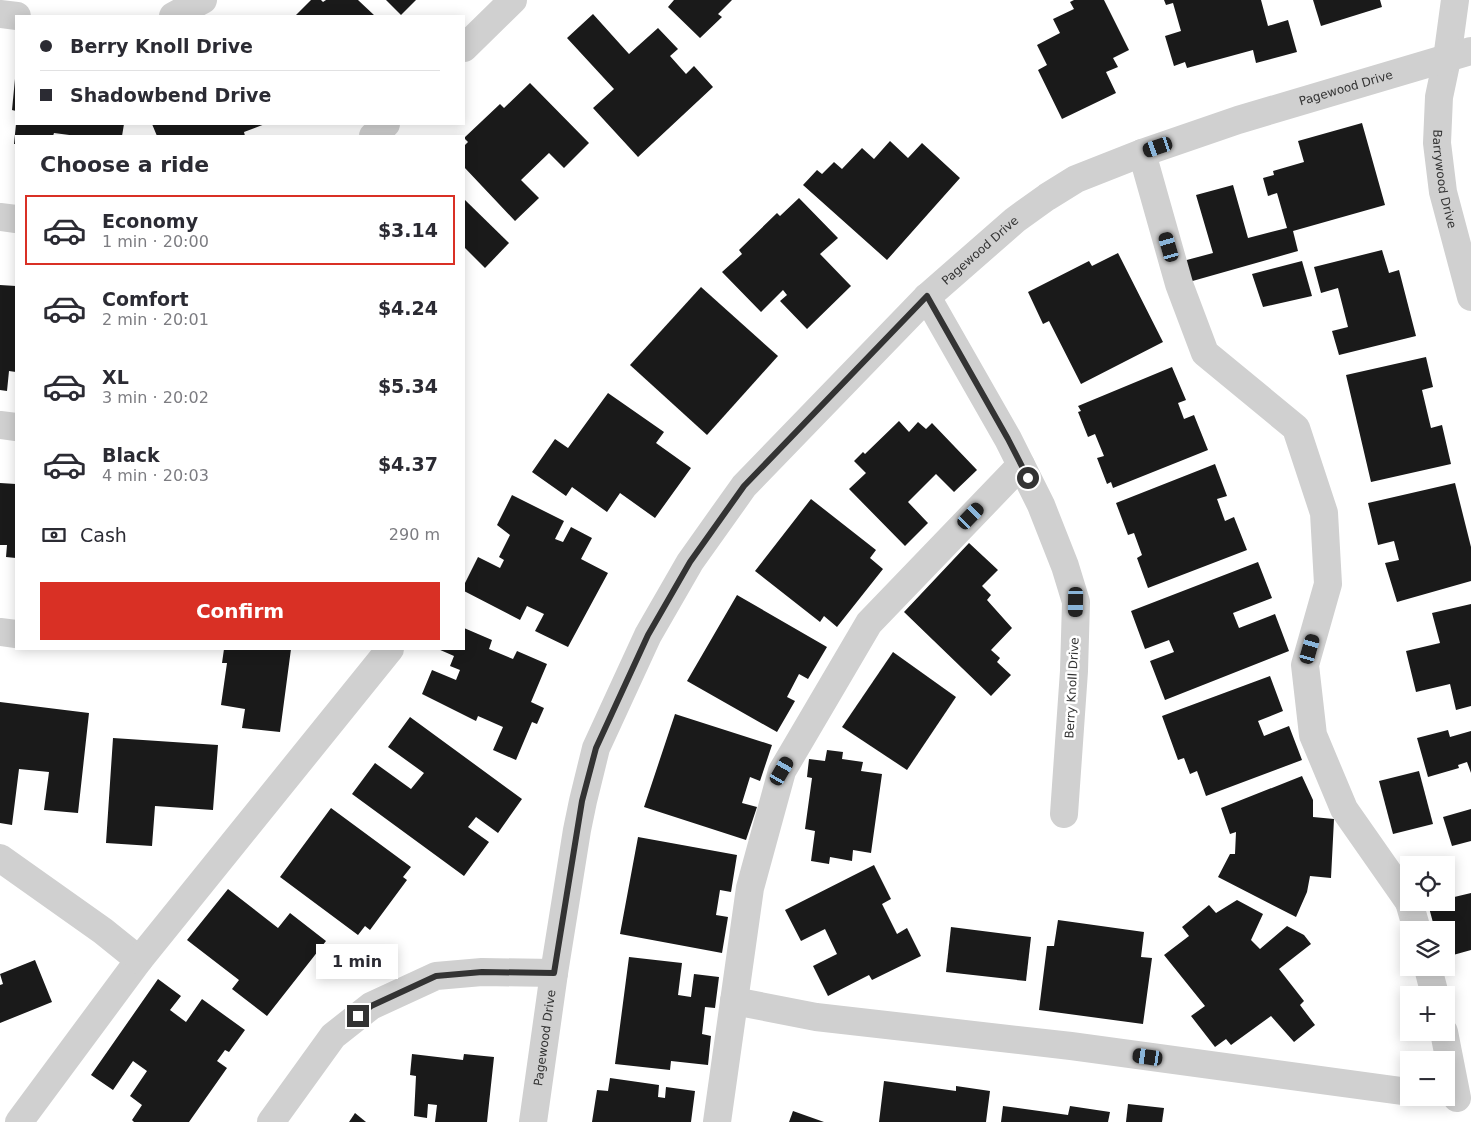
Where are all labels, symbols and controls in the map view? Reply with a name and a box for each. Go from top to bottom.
text: Berry Knoll Drive [70,35,253,57]
street label: Pagewood Drive [1297,68,1395,109]
text: Shadowbend Drive [70,84,271,106]
street label: Barrywood Drive [1430,129,1459,230]
car [1141,135,1174,159]
text: Choose a ride [40,152,209,177]
icon: car [42,208,87,253]
text: Economy [102,210,198,232]
street label: Pagewood Drive [939,213,1021,288]
text: $3.14 [378,219,438,241]
car [1157,231,1180,263]
text: 1 min · 20:00 [102,232,209,251]
icon: car [42,286,87,331]
text: Comfort [102,288,189,310]
text: $4.24 [378,297,438,319]
text: 2 min · 20:01 [102,310,209,329]
icon: car [42,364,87,409]
text: XL [102,366,129,388]
text: $5.34 [378,375,438,397]
text: 3 min · 20:02 [102,388,209,407]
icon: car [42,442,87,487]
text: Black [102,444,160,466]
text: $4.37 [378,453,438,475]
text: 4 min · 20:03 [102,466,209,485]
route start [1017,467,1039,489]
car [955,500,986,532]
icon: cash [40,521,68,549]
text: Cash [80,524,127,546]
text: 290 m [389,525,440,544]
button: Confirm [40,582,440,640]
car [1068,587,1083,617]
car [1298,633,1321,665]
street label: Berry Knoll Drive [1062,637,1082,739]
car [768,754,795,788]
map controls [1400,856,1455,1106]
button: locate [1400,856,1455,911]
button: layers [1400,921,1455,976]
callout: 1 min [317,944,399,978]
text: 1 min [332,952,382,971]
button: + [1400,986,1455,1041]
street label: Pagewood Drive [531,989,559,1087]
route end [347,1005,369,1027]
car [1132,1047,1163,1067]
button: − [1400,1051,1455,1106]

